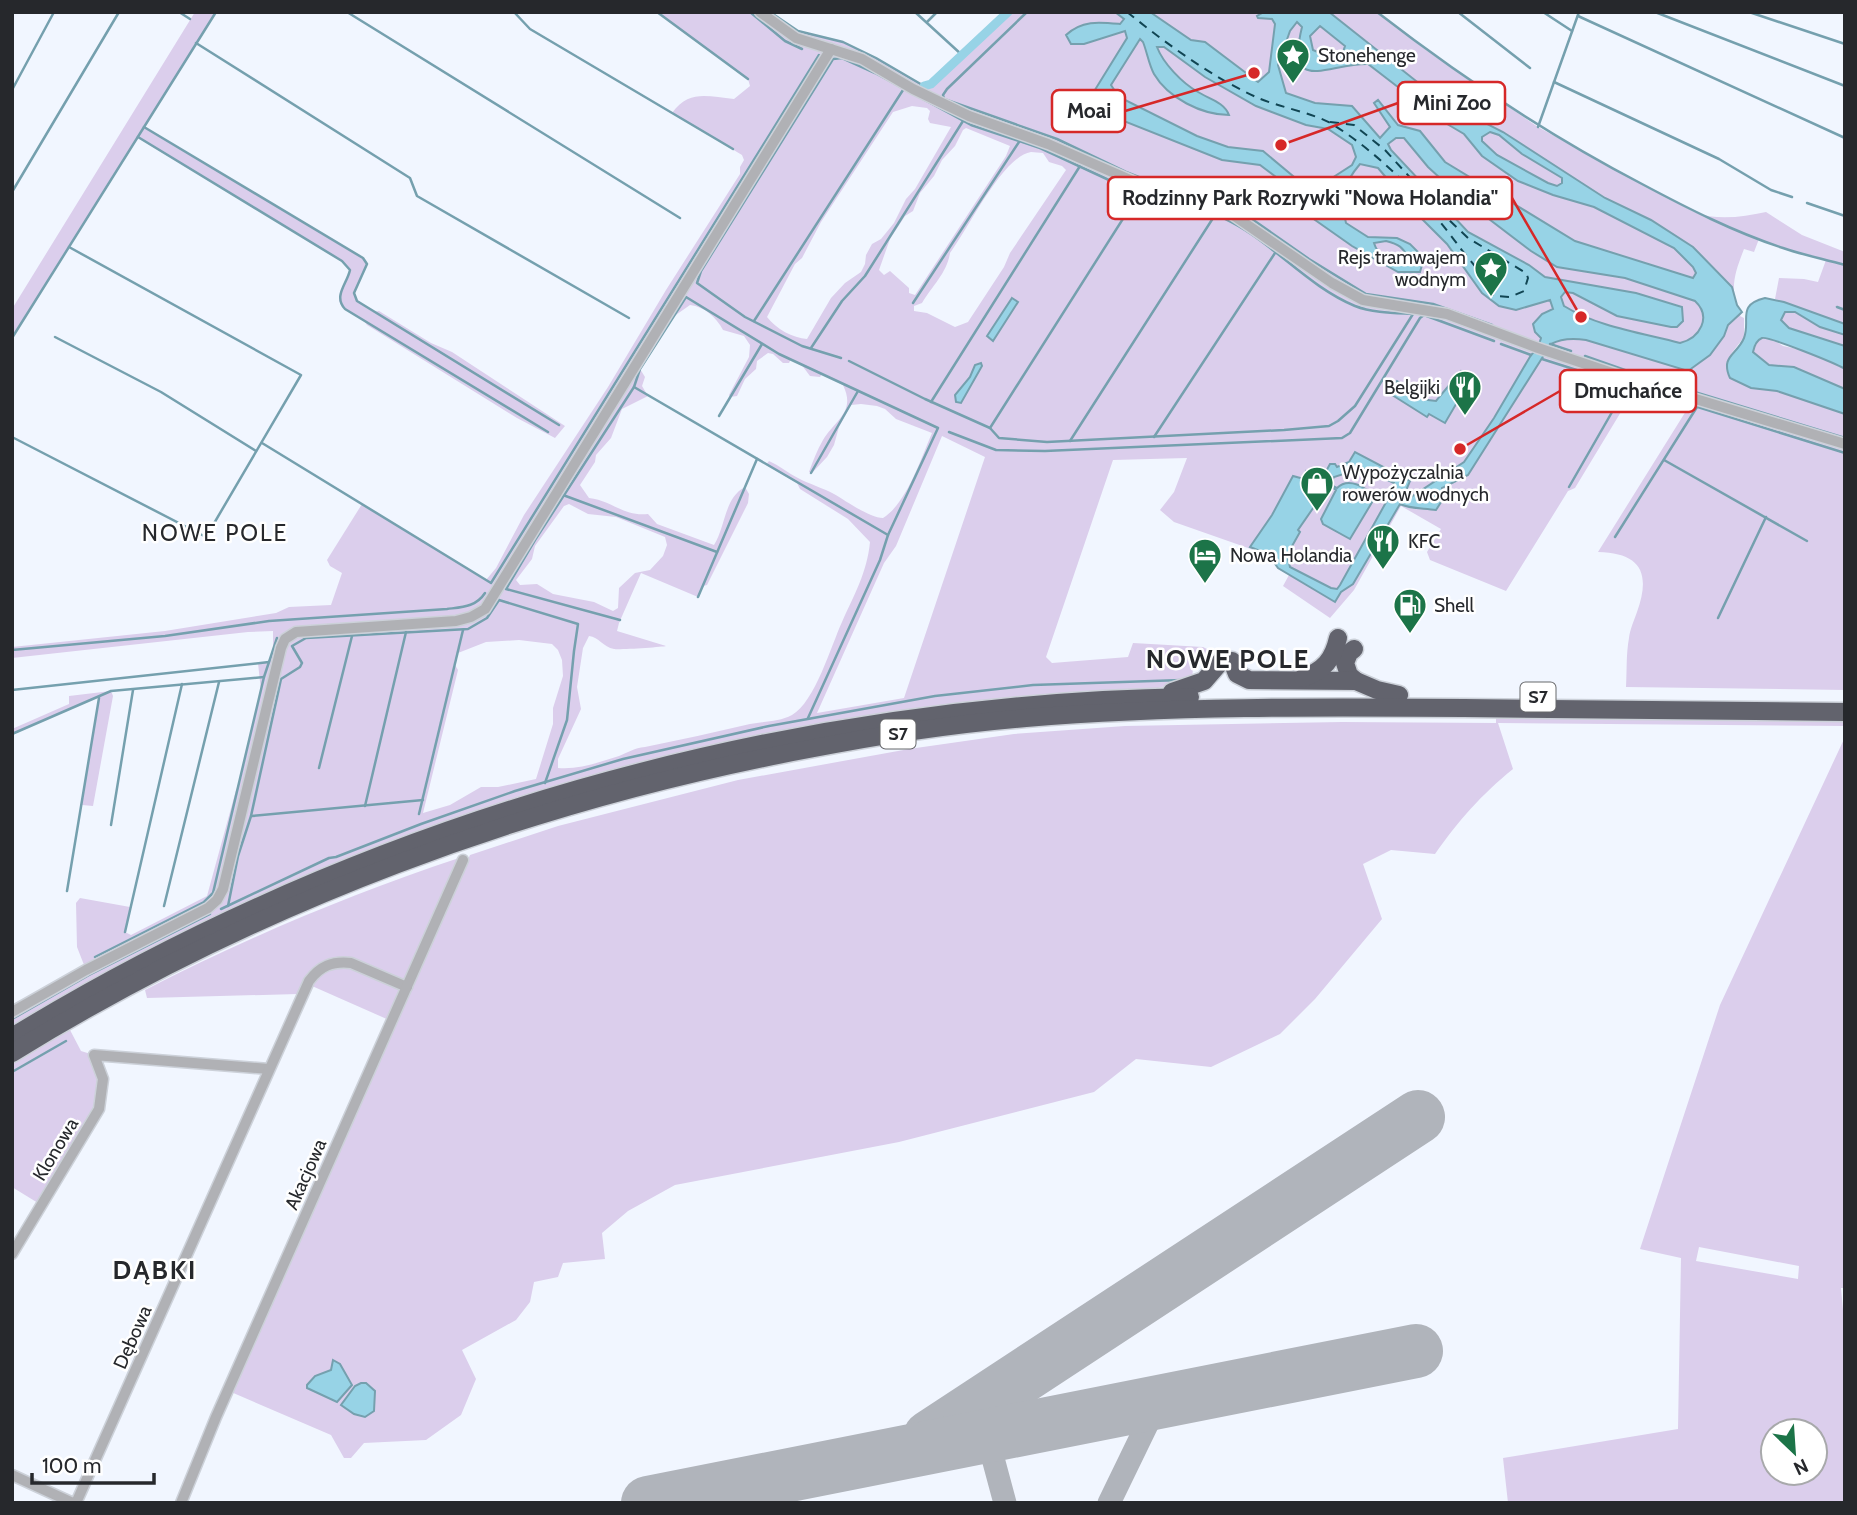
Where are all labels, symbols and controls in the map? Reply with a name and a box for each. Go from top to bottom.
place icon: Stonehenge [1274,36,1312,85]
place label: Stonehenge [1318,44,1416,67]
callout: Mini Zoo [1398,82,1505,124]
callout: Moai [1052,90,1125,132]
text: Mini Zoo [1413,90,1491,115]
text: Moai [1067,98,1111,123]
callout: Rodzinny Park Rozrywki "Nowa Holandia" [1108,177,1512,219]
text: Rodzinny Park Rozrywki "Nowa Holandia" [1122,185,1498,210]
place label: Rejs tramwajem wodnym [1338,246,1466,291]
place icon: Rejs tramwajem wodnym [1472,249,1510,298]
restaurant icon: Belgijki [1446,368,1484,417]
callout: Dmuchańce [1560,370,1696,412]
place label: Belgijki [1384,376,1440,399]
text: Dmuchańce [1574,378,1682,403]
place label: Wypożyczalnia rowerów wodnych [1342,461,1489,506]
shop icon: Wypożyczalnia rowerów wodnych [1298,464,1336,513]
district label: NOWE POLE [142,519,288,547]
restaurant icon: KFC [1364,522,1402,571]
place label: KFC [1408,530,1441,553]
hotel icon: Nowa Holandia [1186,536,1224,585]
place label: Nowa Holandia [1230,544,1352,567]
fuel station icon: Shell [1391,586,1429,635]
place label: Shell [1434,594,1474,617]
district label: NOWE POLE [1146,643,1310,675]
road number: S7 [1520,682,1556,712]
road number: S7 [880,720,916,748]
street label: Klonowa [28,1114,83,1185]
street label: Akacjowa [280,1135,331,1213]
district label: DĄBKI [113,1254,197,1286]
street label: Dębowa [108,1302,157,1373]
north arrow [1759,1417,1829,1487]
scale bar [32,1442,154,1486]
text: 100 m [42,1453,101,1478]
text: N [1790,1454,1812,1480]

